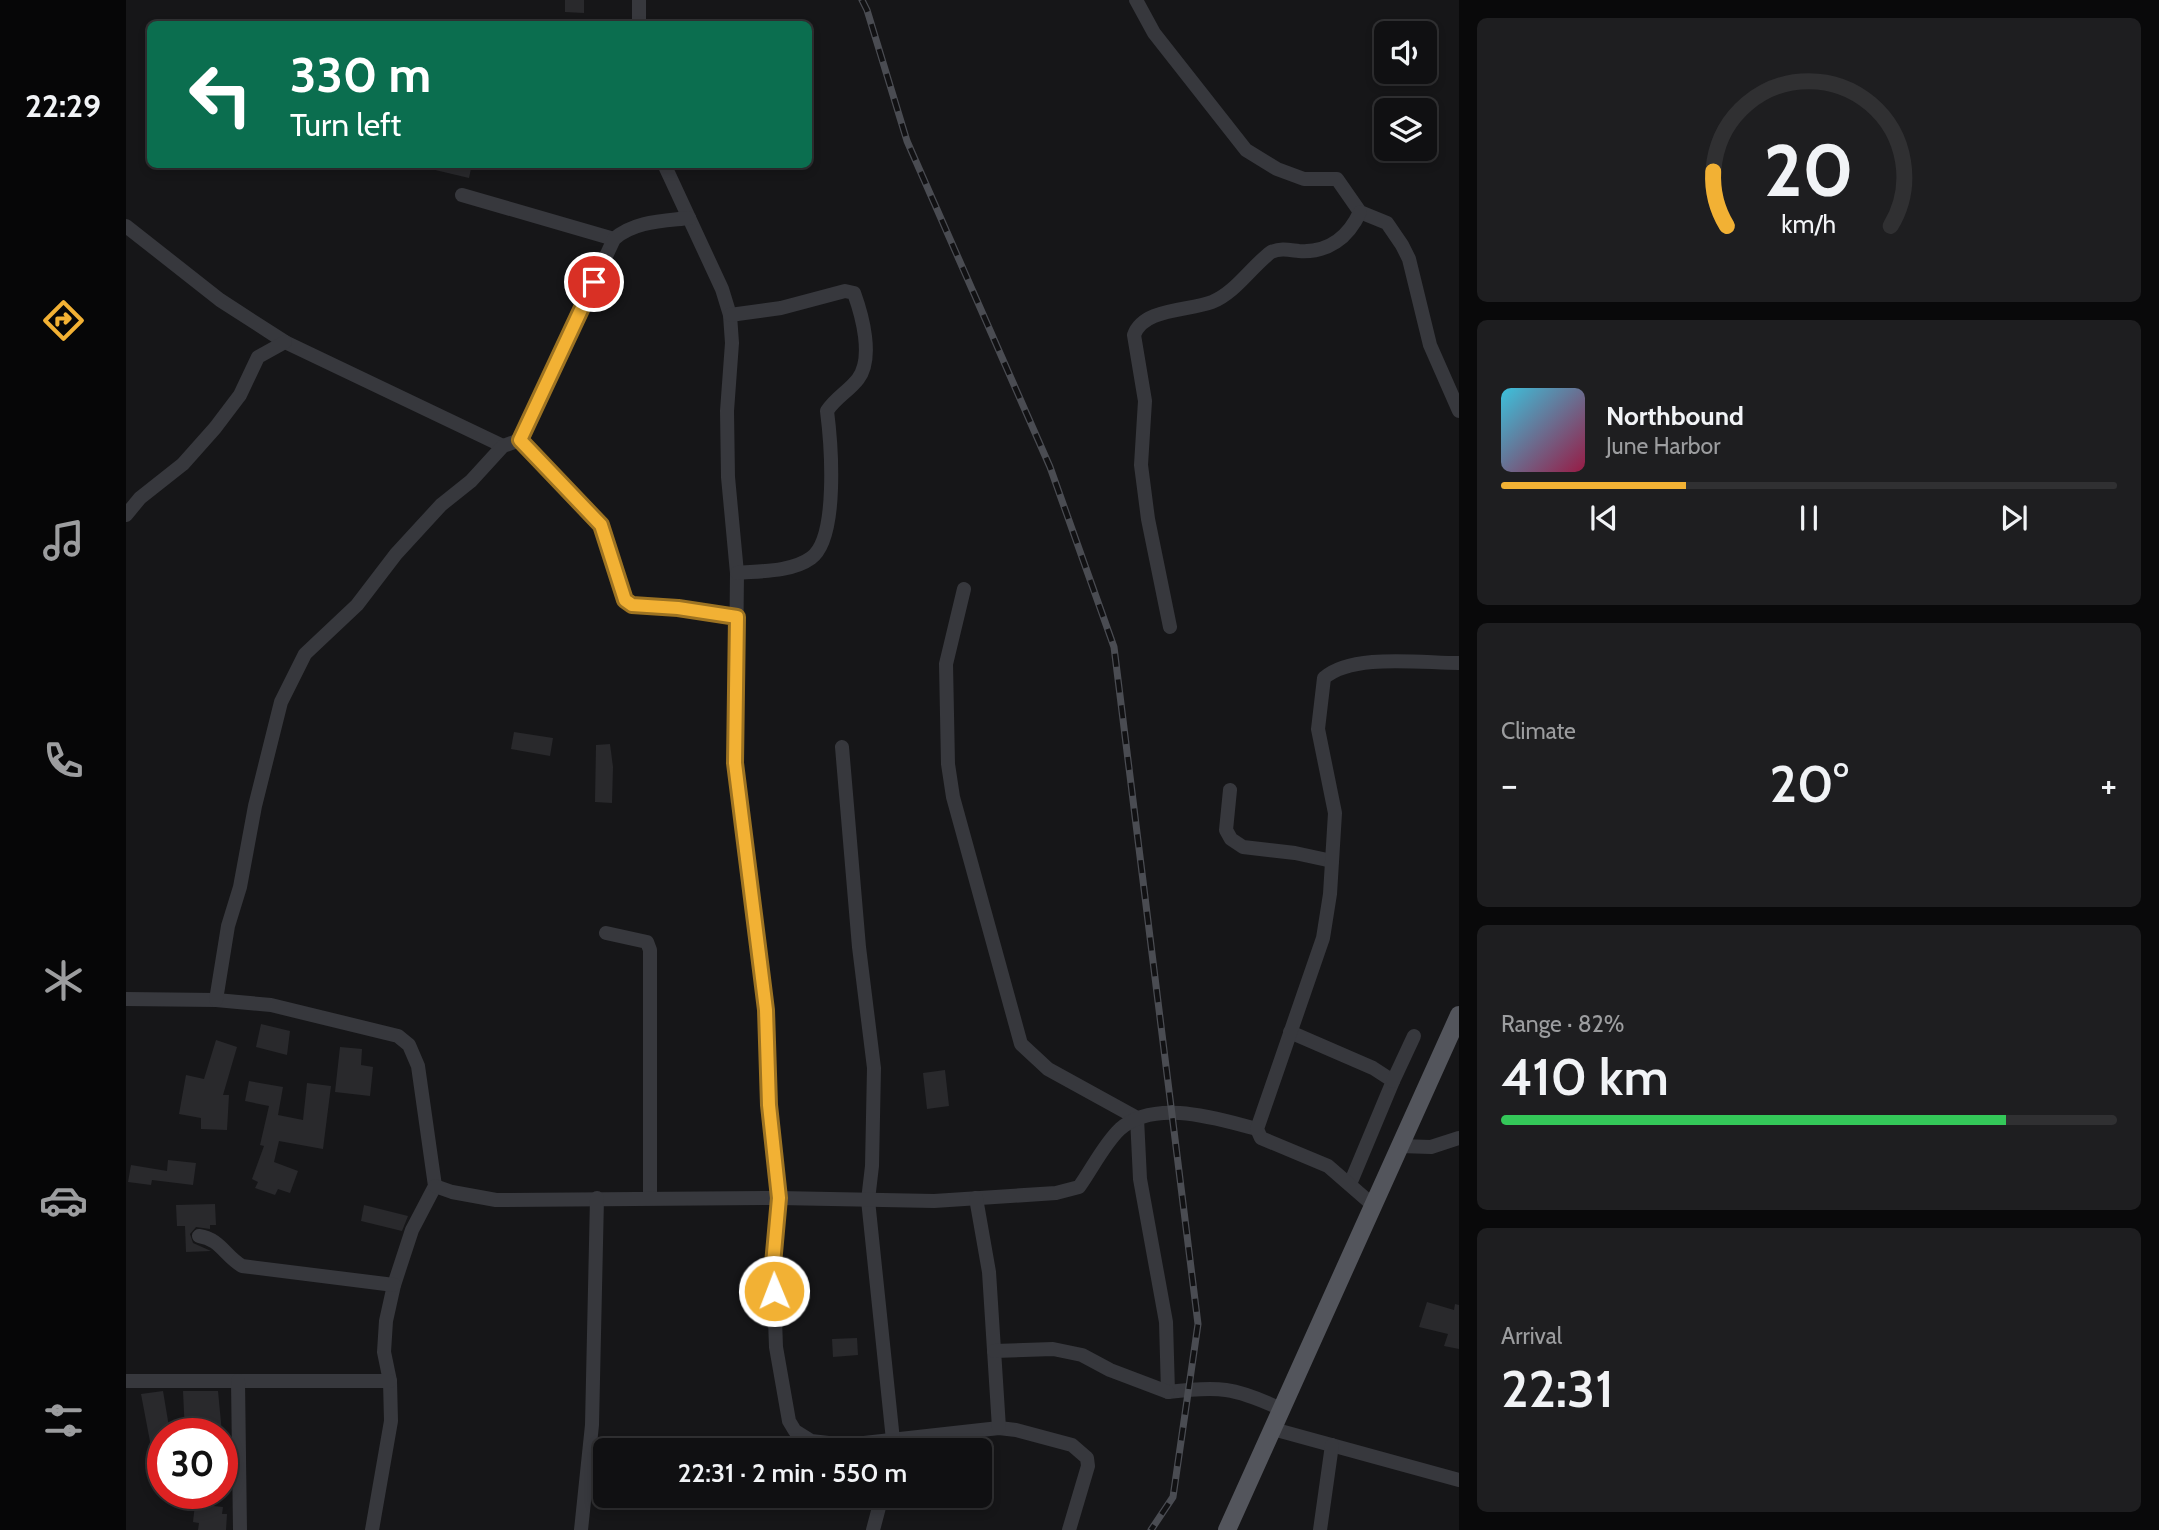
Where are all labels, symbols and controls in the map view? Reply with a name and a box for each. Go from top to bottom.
map controls [1374,21,1437,161]
button: sound [1374,21,1437,84]
text: 330 m [290,45,431,104]
icon: left [175,49,266,140]
text: 22:29 [25,86,101,125]
button: layers [1374,98,1437,161]
text: Turn left [290,105,401,144]
text: 20 [1764,127,1854,215]
text: km/h [1782,209,1836,239]
pin [564,252,624,312]
icon: arrive [575,263,613,301]
icon: directions [39,296,88,345]
text: Northbound [1606,400,1744,432]
text: June Harbor [1606,432,1720,460]
icon: previous [1585,499,1623,537]
icon: pause [1790,499,1828,537]
icon: next [1995,499,2033,537]
icon: music [39,516,88,565]
text: Climate [1501,717,1576,745]
icon: phone [39,736,88,785]
text: 20° [1769,752,1849,815]
text: − [1501,761,1518,808]
text: + [2100,761,2117,808]
icon: climate [39,956,88,1005]
text: Range · 82% [1501,1010,1624,1038]
text: 410 km [1501,1045,1669,1108]
icon: car [39,1176,88,1225]
position arrow [737,1254,811,1328]
text: Arrival [1501,1322,1562,1350]
text: 22:31 [1501,1357,1614,1420]
icon: filters [39,1396,88,1445]
speed limit sign: 30 [147,1418,238,1509]
text: 22:31 · 2 min · 550 m [678,1457,907,1489]

